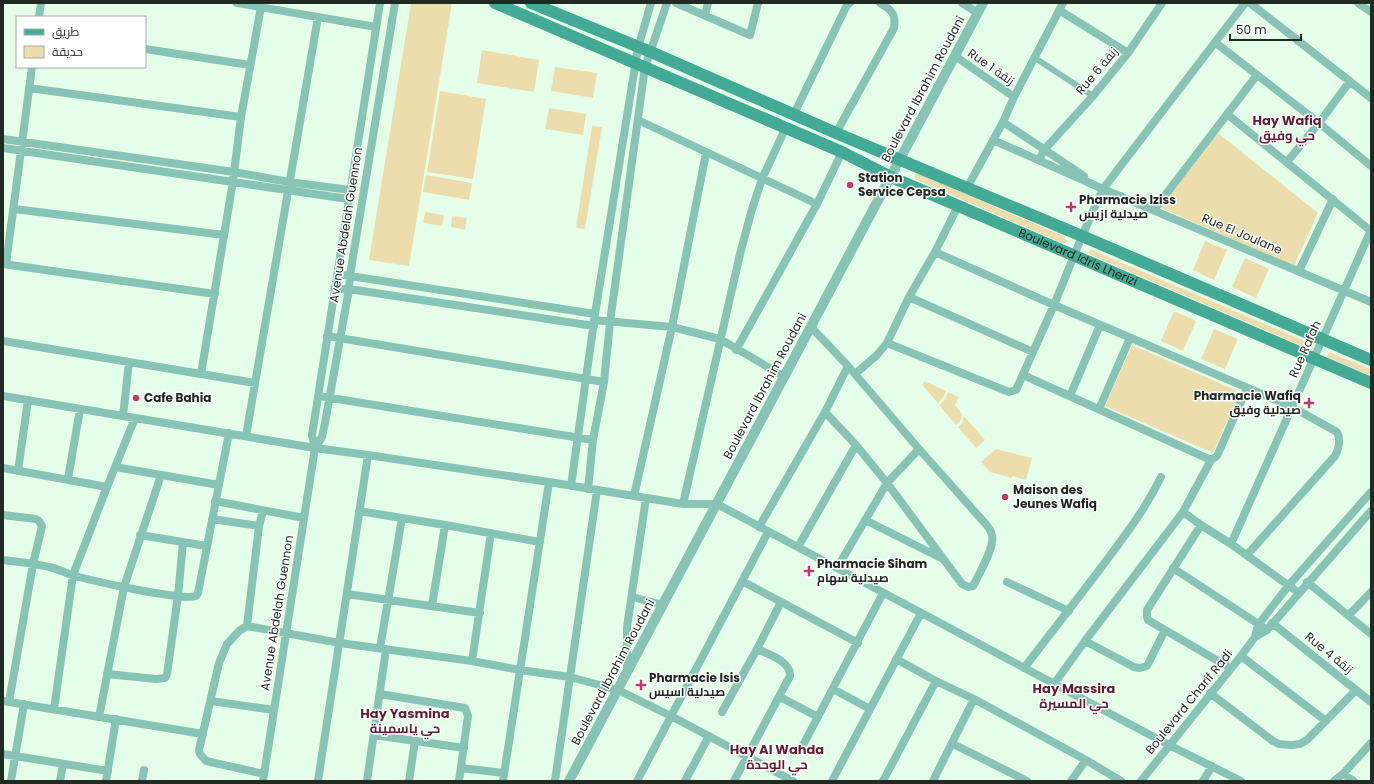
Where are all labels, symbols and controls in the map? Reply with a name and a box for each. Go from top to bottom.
street label: Boulevard Ibrahim Roudani [877,13,968,165]
legend [16,16,146,68]
scale bar [1230,16,1301,42]
text: 50 m [1236,21,1267,38]
text: طريق [52,23,80,40]
text: حديقة [52,43,83,60]
street label: Rue 6 زنقة [1072,43,1122,98]
street label: Rue 1 زنقة [964,44,1018,89]
district label: Hay Wafiq حي وفيق [1252,111,1322,147]
street label: Avenue Abdelah Guennon [325,146,366,304]
place label: Station Service Cepsa [858,169,946,200]
marker: Station Service Cepsa [845,180,855,190]
place label: Pharmacie Iziss صيدلية ازيس [1079,191,1176,222]
marker: Pharmacie Iziss صيدلية ازيس [1066,202,1076,212]
street label: Rue El Joulane [1199,209,1285,258]
street label: Boulevard Idris Lherizi [1016,224,1140,290]
street label: Boulevard Ibrahim Roudani [719,310,810,462]
street label: Rue Rafah [1284,318,1325,380]
place label: Pharmacie Wafiq صيدلية وفيق [1194,387,1301,418]
place label: Cafe Bahia [144,389,211,406]
marker: Cafe Bahia [131,393,141,403]
marker: Pharmacie Wafiq صيدلية وفيق [1304,398,1314,408]
place label: Maison des Jeunes Wafiq [1013,481,1097,512]
marker: Maison des Jeunes Wafiq [1000,492,1010,502]
street label: Avenue Abdelah Guennon [256,534,297,692]
place label: Pharmacie Siham صيدلية سهام [817,555,928,586]
marker: Pharmacie Siham صيدلية سهام [804,566,814,576]
street label: Boulevard Ibrahim Roudani [567,596,658,748]
street label: Rue 4 زنقة [1302,628,1357,677]
street label: Boulevard Charif Radi [1141,646,1236,757]
place label: Pharmacie Isis صيدلية اسيس [649,669,740,700]
district label: Hay Massira حي المسيرة [1033,679,1116,715]
marker: Pharmacie Isis صيدلية اسيس [636,680,646,690]
district label: Hay Yasmina حي ياسمينة [360,704,450,740]
district label: Hay Al Wahda حي الوحدة [730,740,824,776]

